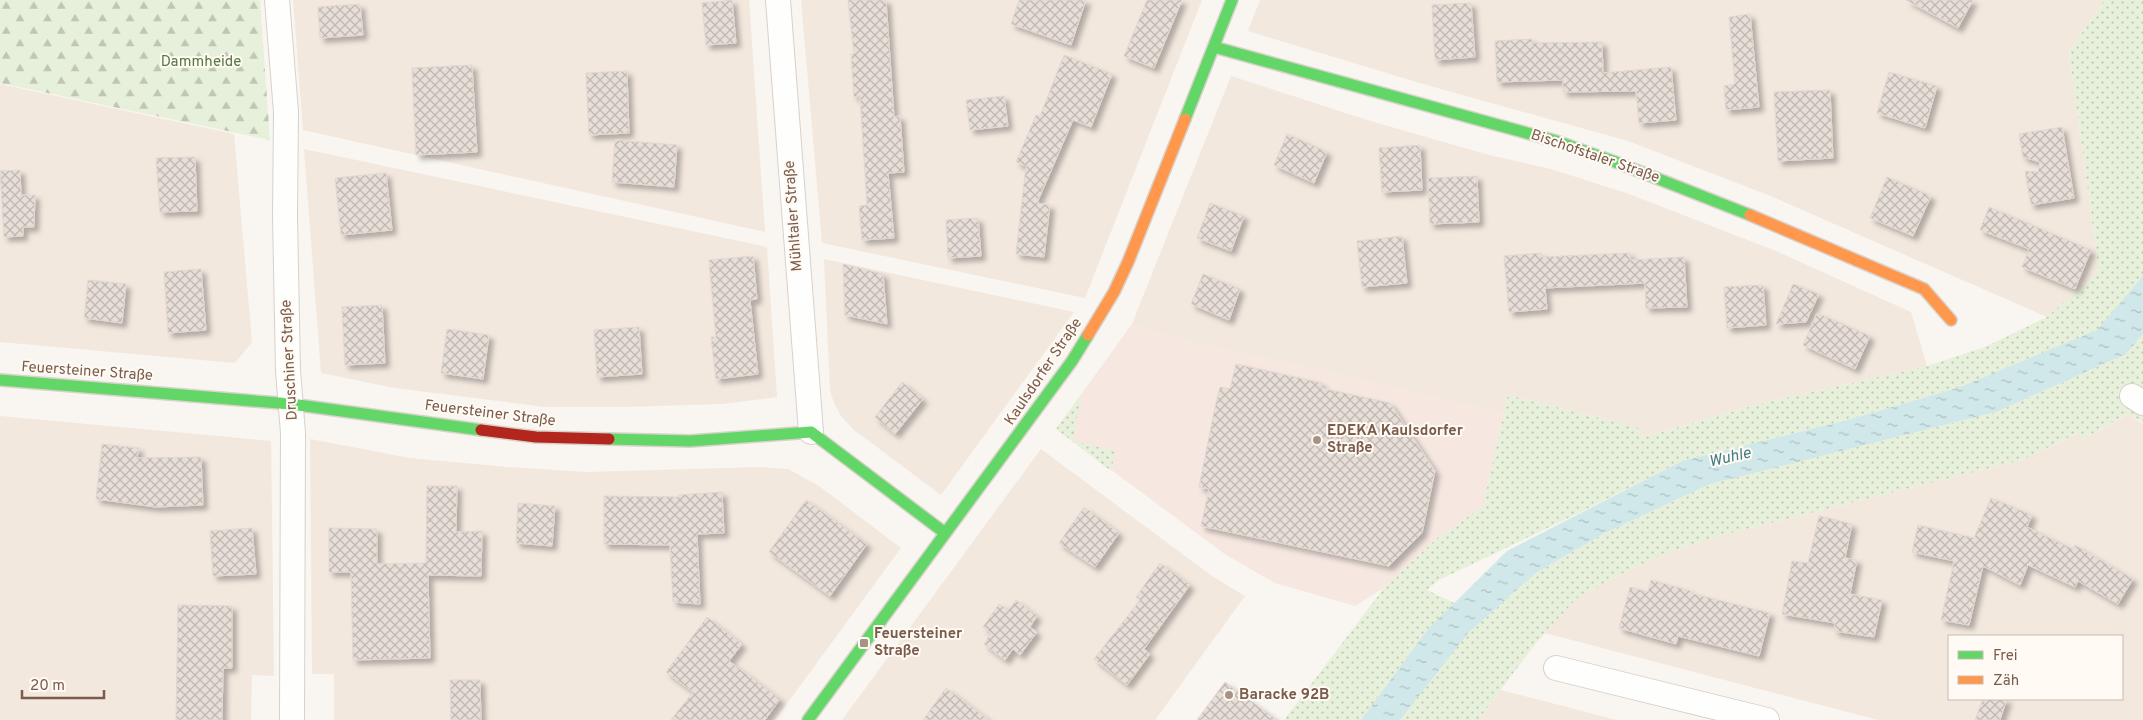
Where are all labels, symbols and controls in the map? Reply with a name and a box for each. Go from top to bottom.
park label: Dammheide [161,53,241,72]
street label: Bischofstaler Straße [1528,126,1662,188]
street label: Mühltaler Straße [781,160,807,272]
street label: Druschiner Straße [277,299,303,421]
street label: Kaulsdorfer Straße [1001,315,1087,429]
street label: Feuersteiner Straße [21,358,153,386]
street label: Feuersteiner Straße [423,397,557,431]
place label: EDEKA Kaulsdorfer Straße [1327,422,1464,458]
marker: EDEKA Kaulsdorfer Straße [1311,434,1323,446]
water label: Wuhle [1707,443,1754,473]
place label: Feuersteiner Straße [874,625,963,661]
legend [1948,635,2123,700]
marker: Feuersteiner Straße [858,637,870,649]
text: Frei [1993,647,2018,666]
scale bar [22,668,105,700]
text: Zäh [1993,672,2019,691]
text: 20 m [30,677,65,696]
place label: Baracke 92B [1239,686,1329,705]
marker: Baracke 92B [1223,689,1235,701]

